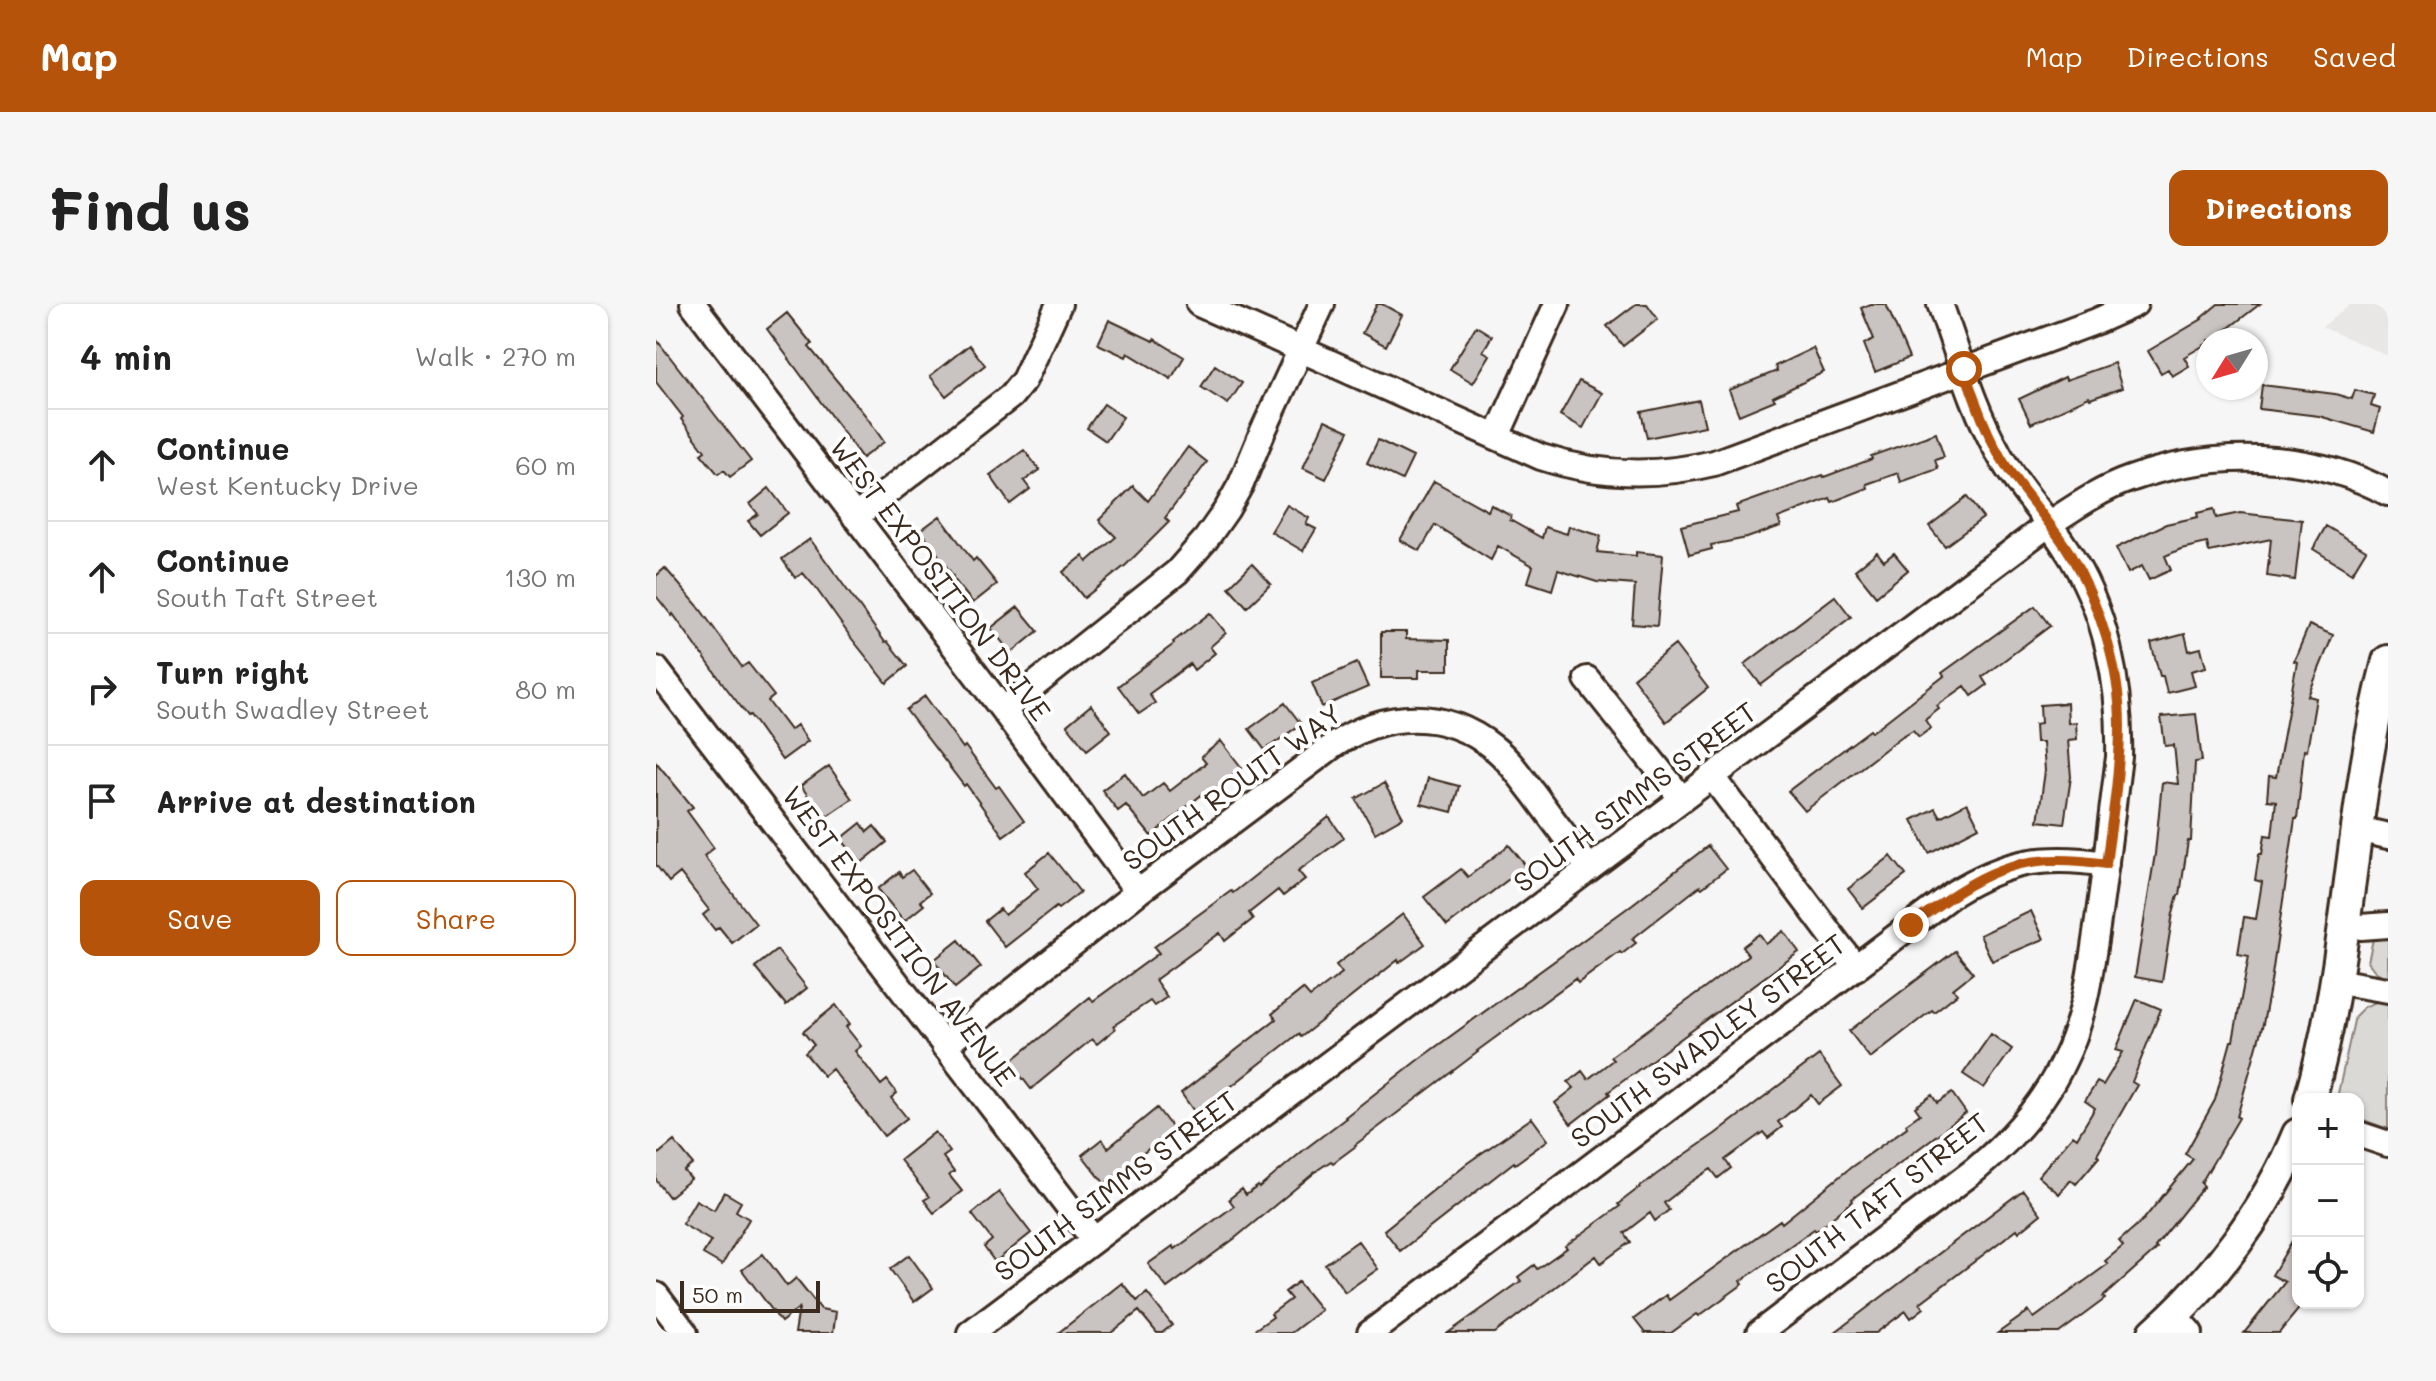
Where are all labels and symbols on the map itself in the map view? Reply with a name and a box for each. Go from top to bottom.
north arrow [2196,328,2268,400]
route start [1946,351,1982,387]
street label: WEST EXPOSITION DRIVE [822,429,1059,727]
street label: SOUTH SIMMS STREET [1506,693,1763,899]
street label: SOUTH ROUTT WAY [1115,695,1348,878]
street label: WEST EXPOSITION AVENUE [775,778,1025,1093]
route end [1893,907,1929,943]
street label: SOUTH SWADLEY STREET [1563,925,1852,1155]
street label: SOUTH SIMMS STREET [987,1082,1244,1288]
street label: SOUTH TAFT STREET [1758,1104,1995,1301]
scale bar [680,1277,820,1313]

